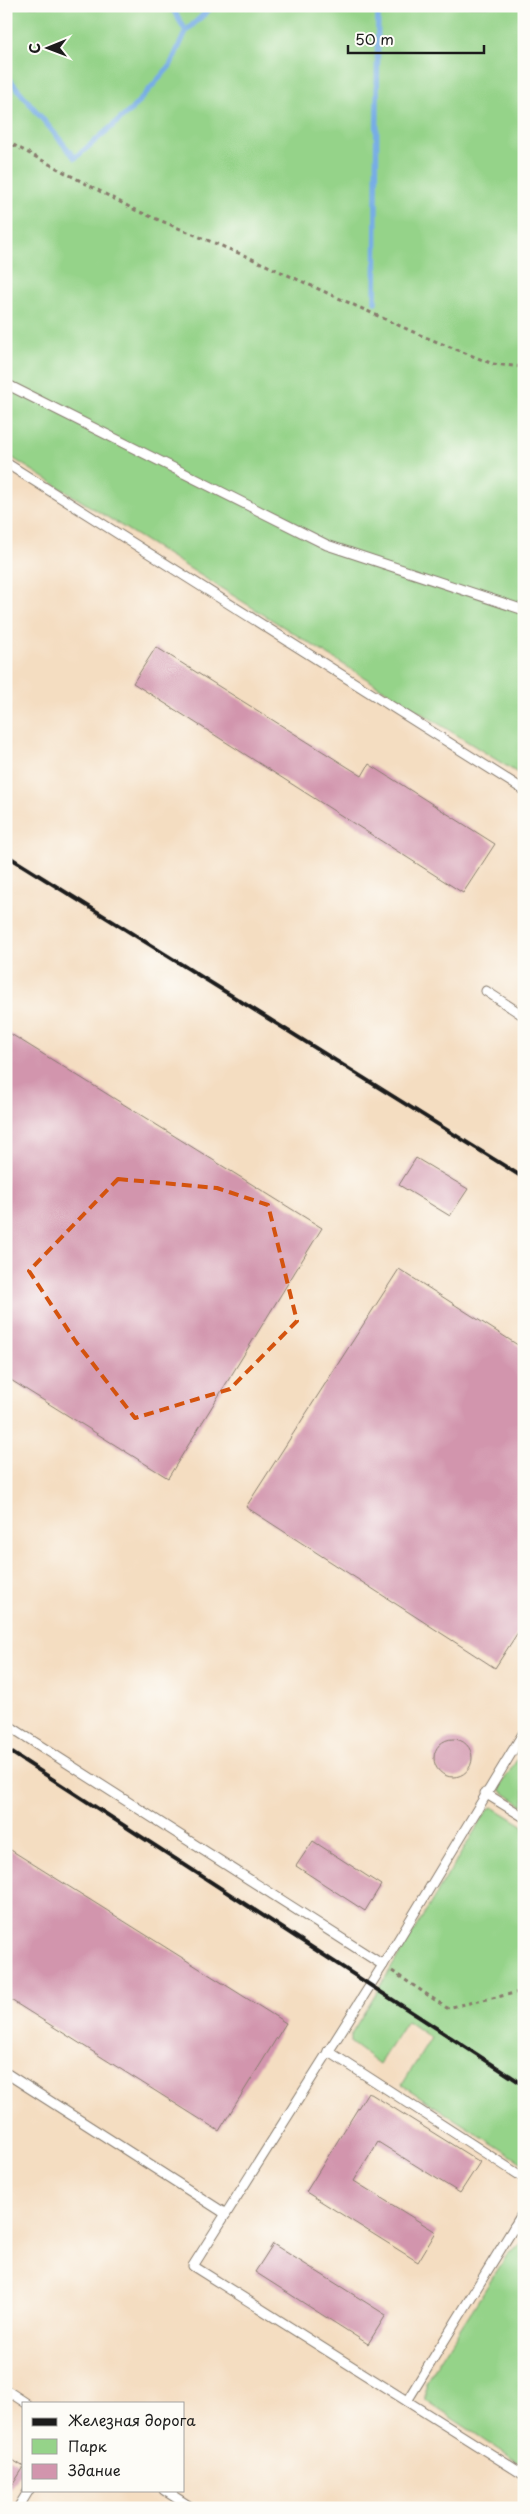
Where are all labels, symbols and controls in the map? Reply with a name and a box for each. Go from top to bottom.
north arrow [22,22,72,72]
scale bar [348,22,484,54]
text: 50 m [355,27,394,50]
text: С [24,43,45,54]
legend [22,2402,185,2492]
text: Железная дорога [68,2408,196,2431]
text: Парк [68,2434,107,2457]
text: Здание [68,2458,121,2481]

